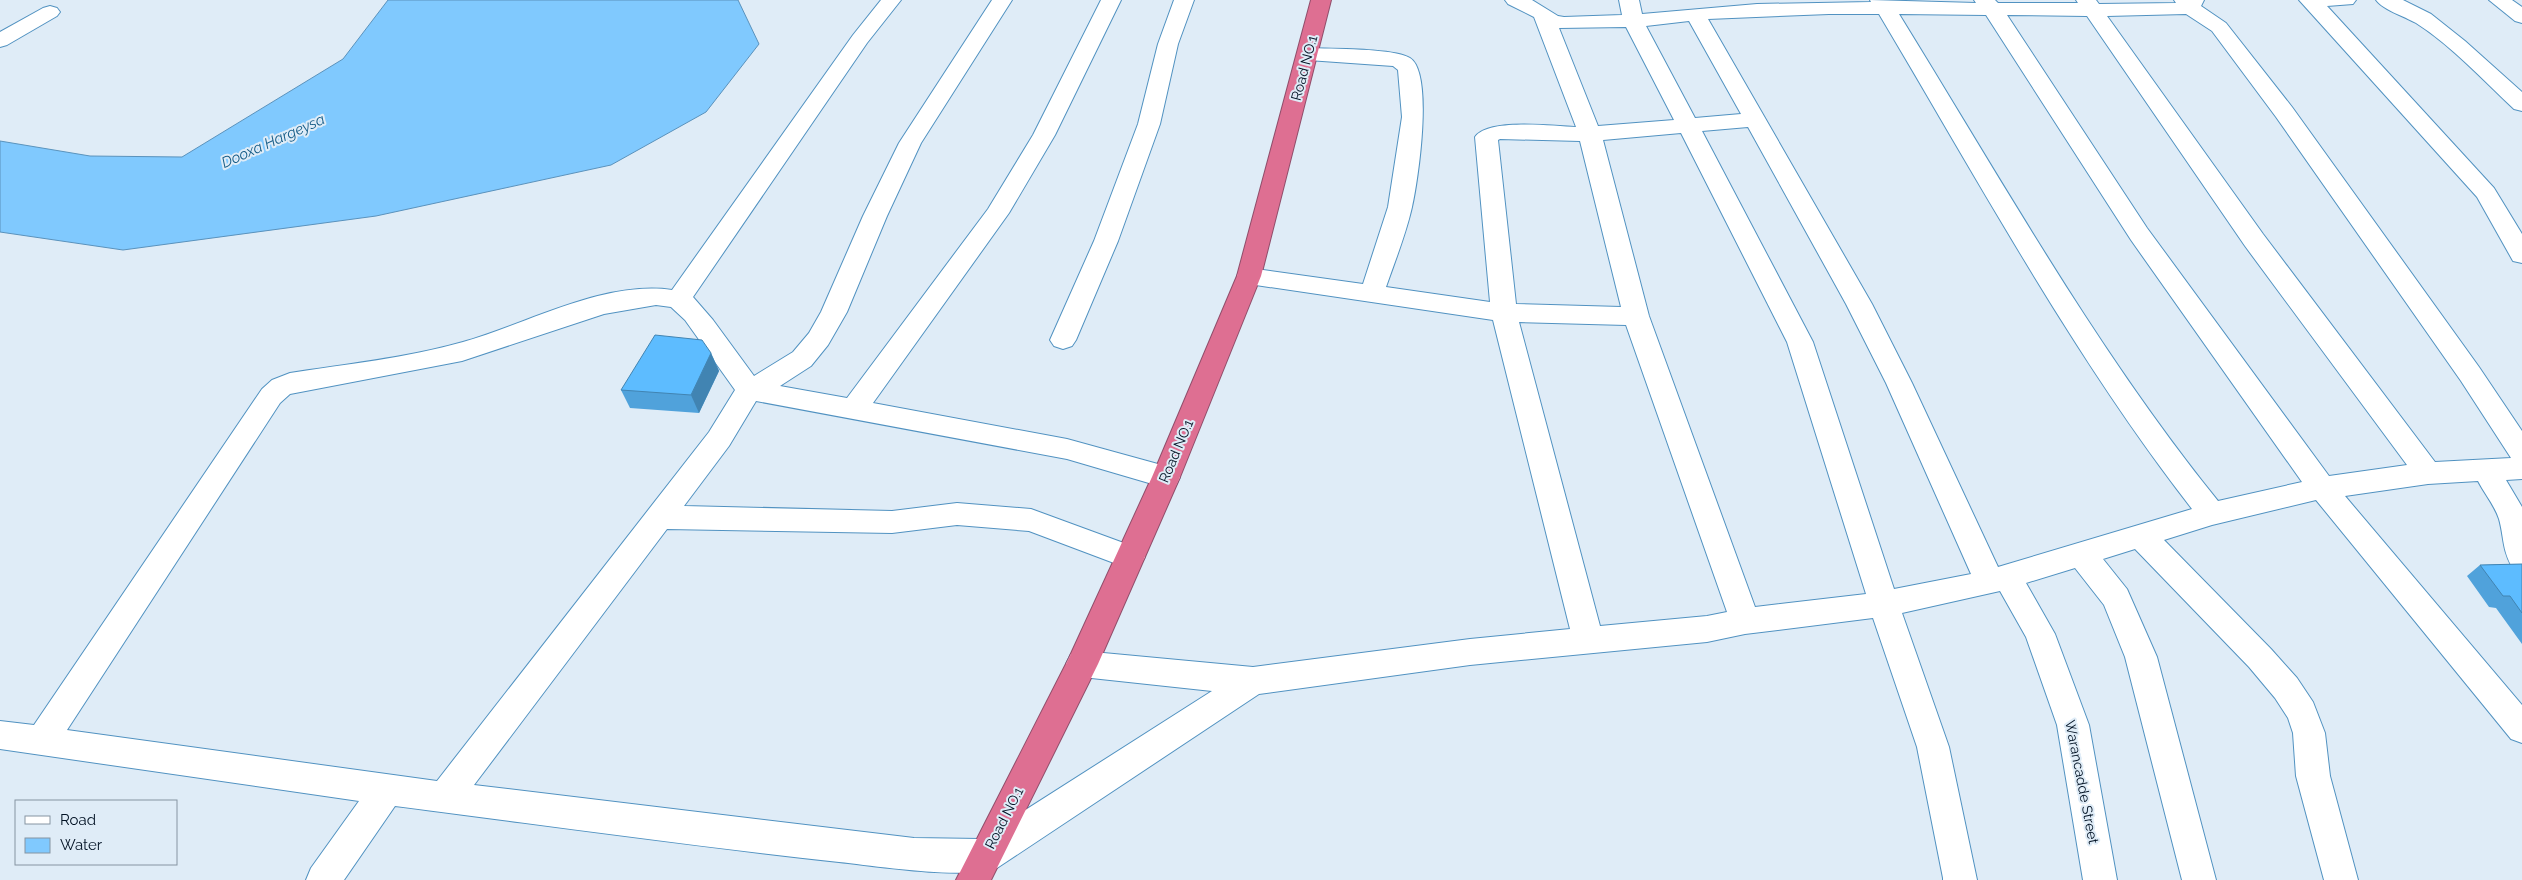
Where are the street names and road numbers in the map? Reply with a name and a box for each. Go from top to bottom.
street label: Road NO.1 [1288,34,1320,102]
street label: Road NO.1 [1156,417,1196,485]
street label: Warancadde Street [2062,719,2102,845]
street label: Road NO.1 [982,785,1026,851]

